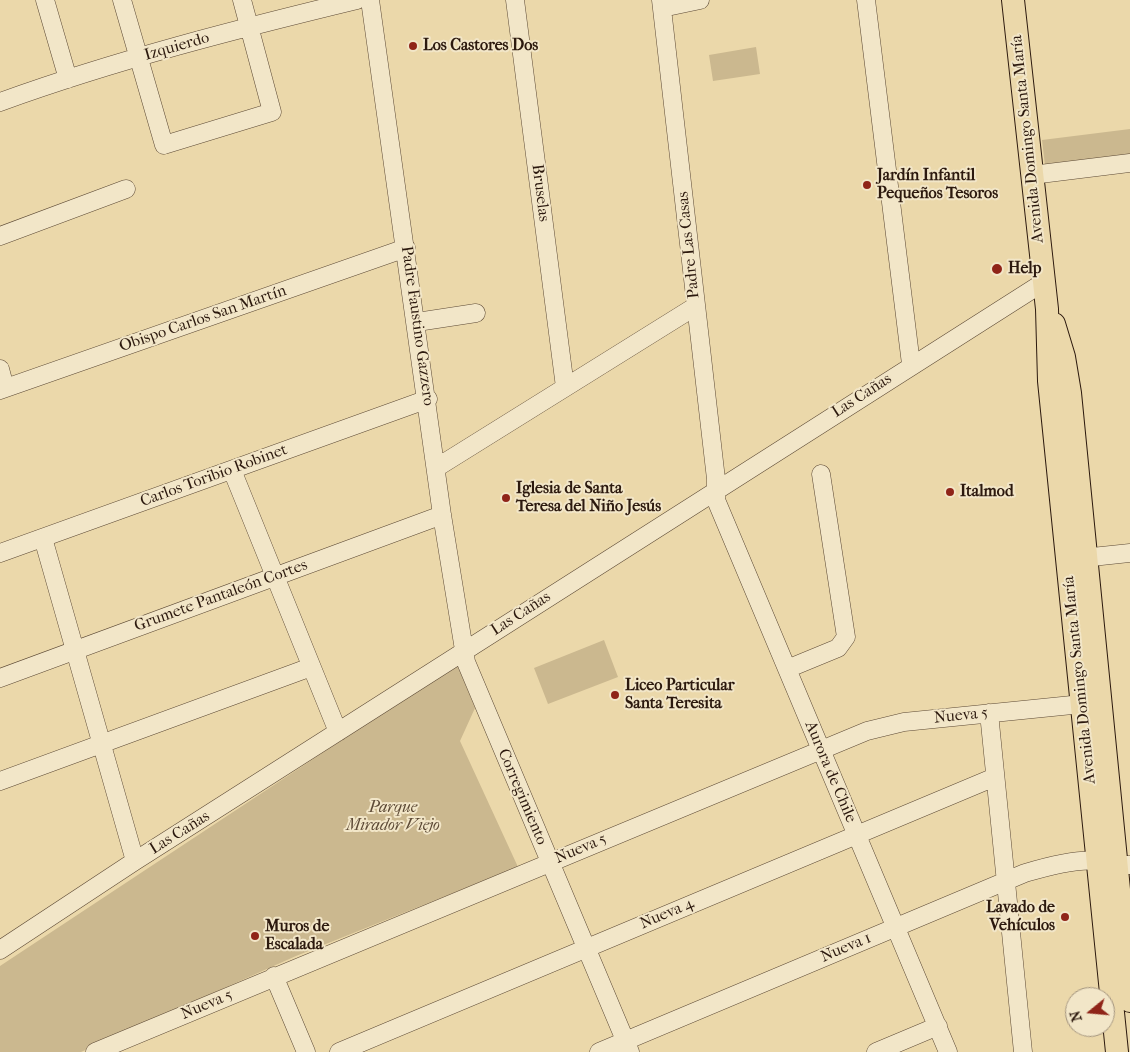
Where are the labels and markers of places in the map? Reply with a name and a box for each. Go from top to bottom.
place label: Los Castores Dos [423,36,538,56]
marker: Los Castores Dos [407,40,419,52]
place label: Jardín Infantil Pequeños Tesoros [877,166,998,204]
marker: Jardín Infantil Pequeños Tesoros [861,179,873,191]
place label: Help [1008,259,1041,279]
marker: Help [990,262,1004,276]
place label: Iglesia de Santa Teresa del Niño Jesús [516,479,661,517]
place label: Italmod [960,482,1014,502]
marker: Italmod [944,486,956,498]
marker: Iglesia de Santa Teresa del Niño Jesús [500,492,512,504]
place label: Liceo Particular Santa Teresita [625,676,735,714]
marker: Liceo Particular Santa Teresita [609,689,621,701]
place label: Lavado de Vehículos [986,898,1055,936]
marker: Lavado de Vehículos [1059,911,1071,923]
place label: Muros de Escalada [265,917,329,955]
marker: Muros de Escalada [249,930,261,942]

